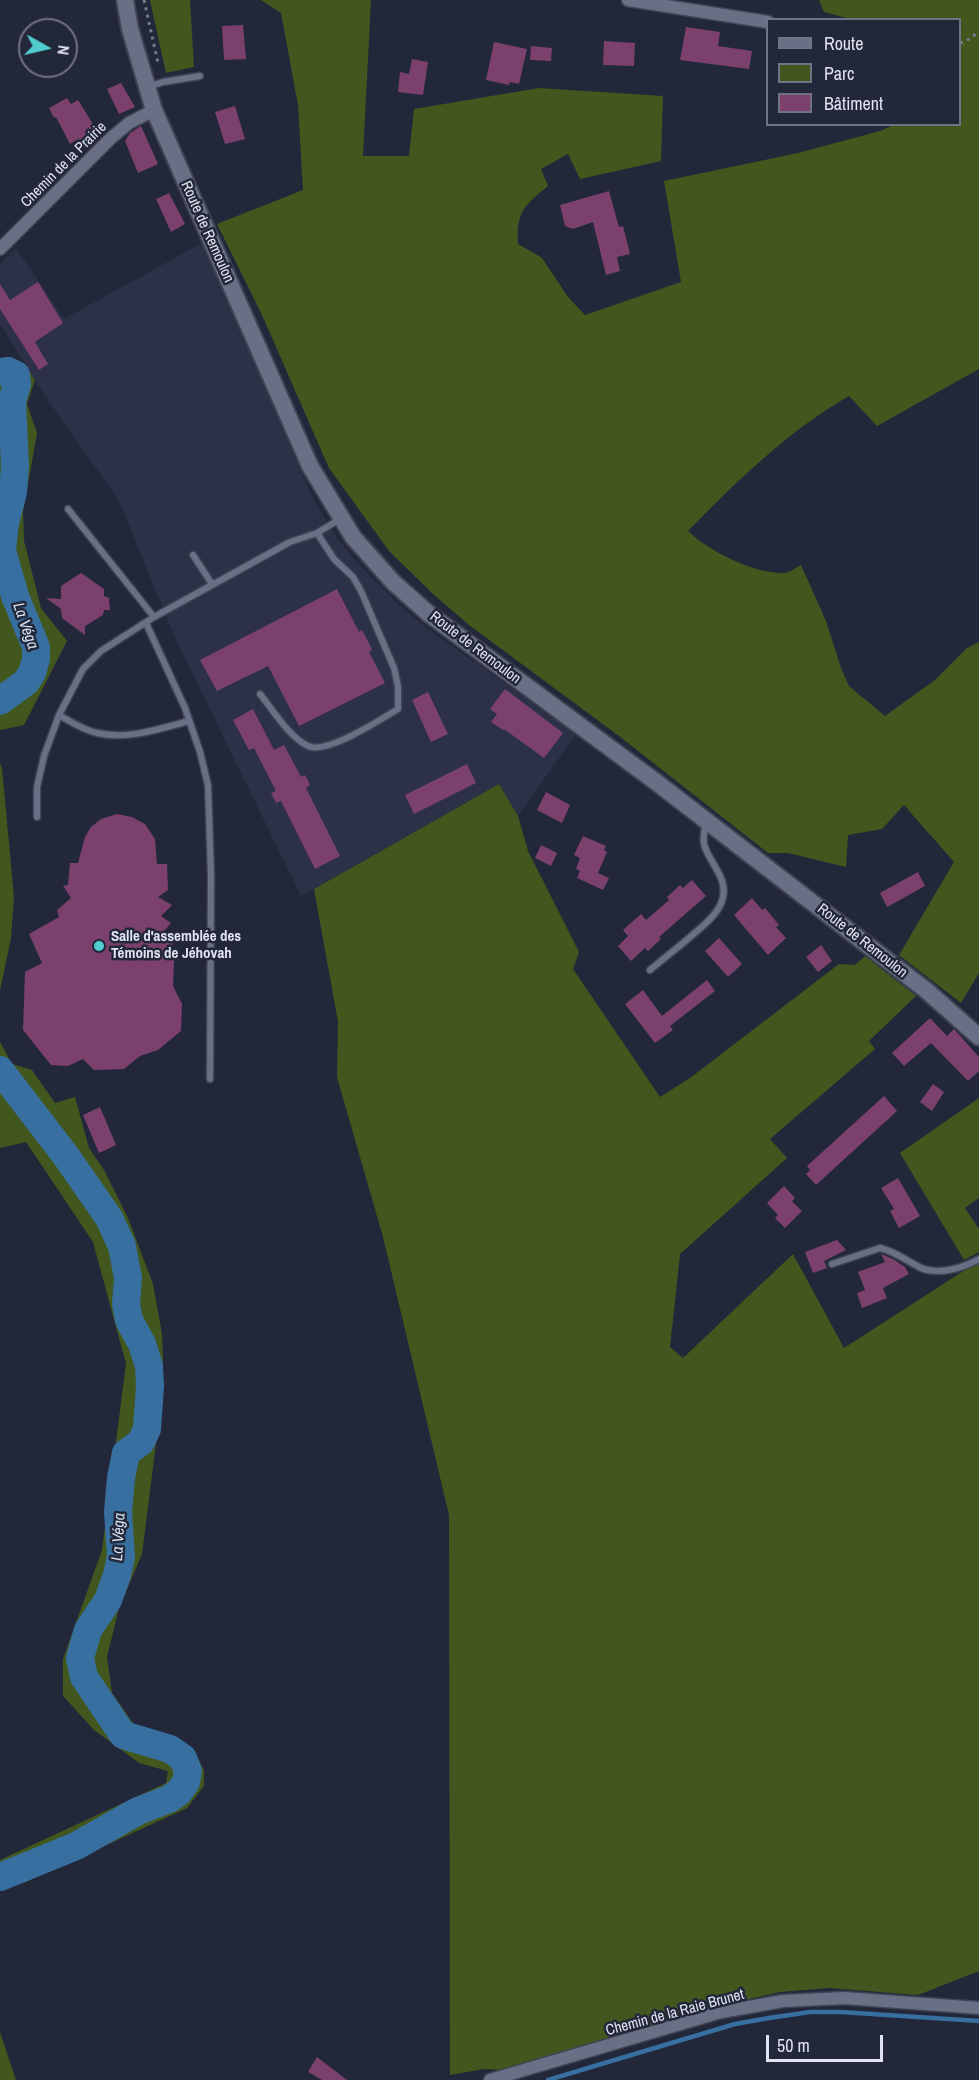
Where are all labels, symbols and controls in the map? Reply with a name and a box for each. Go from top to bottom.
north arrow [18,18,78,78]
legend [766,18,961,126]
text: Route [824,31,863,56]
text: N [52,44,75,56]
text: Parc [824,61,854,86]
text: Bâtiment [824,91,883,116]
street label: Chemin de la Prairie [18,119,110,211]
street label: Route de Remoulon [177,178,237,286]
water label: La Véga [8,600,42,652]
street label: Route de Remoulon [426,608,524,688]
street label: Route de Remoulon [813,900,911,982]
place label: Salle d'assemblée des Témoins de Jéhovah [111,928,241,963]
marker: Salle d'assemblée des Témoins de Jéhovah [92,939,106,953]
water label: La Véga [108,1513,130,1561]
street label: Chemin de la Raie Brunet [604,1986,746,2040]
scale bar [769,2023,886,2061]
text: 50 m [777,2033,810,2058]

